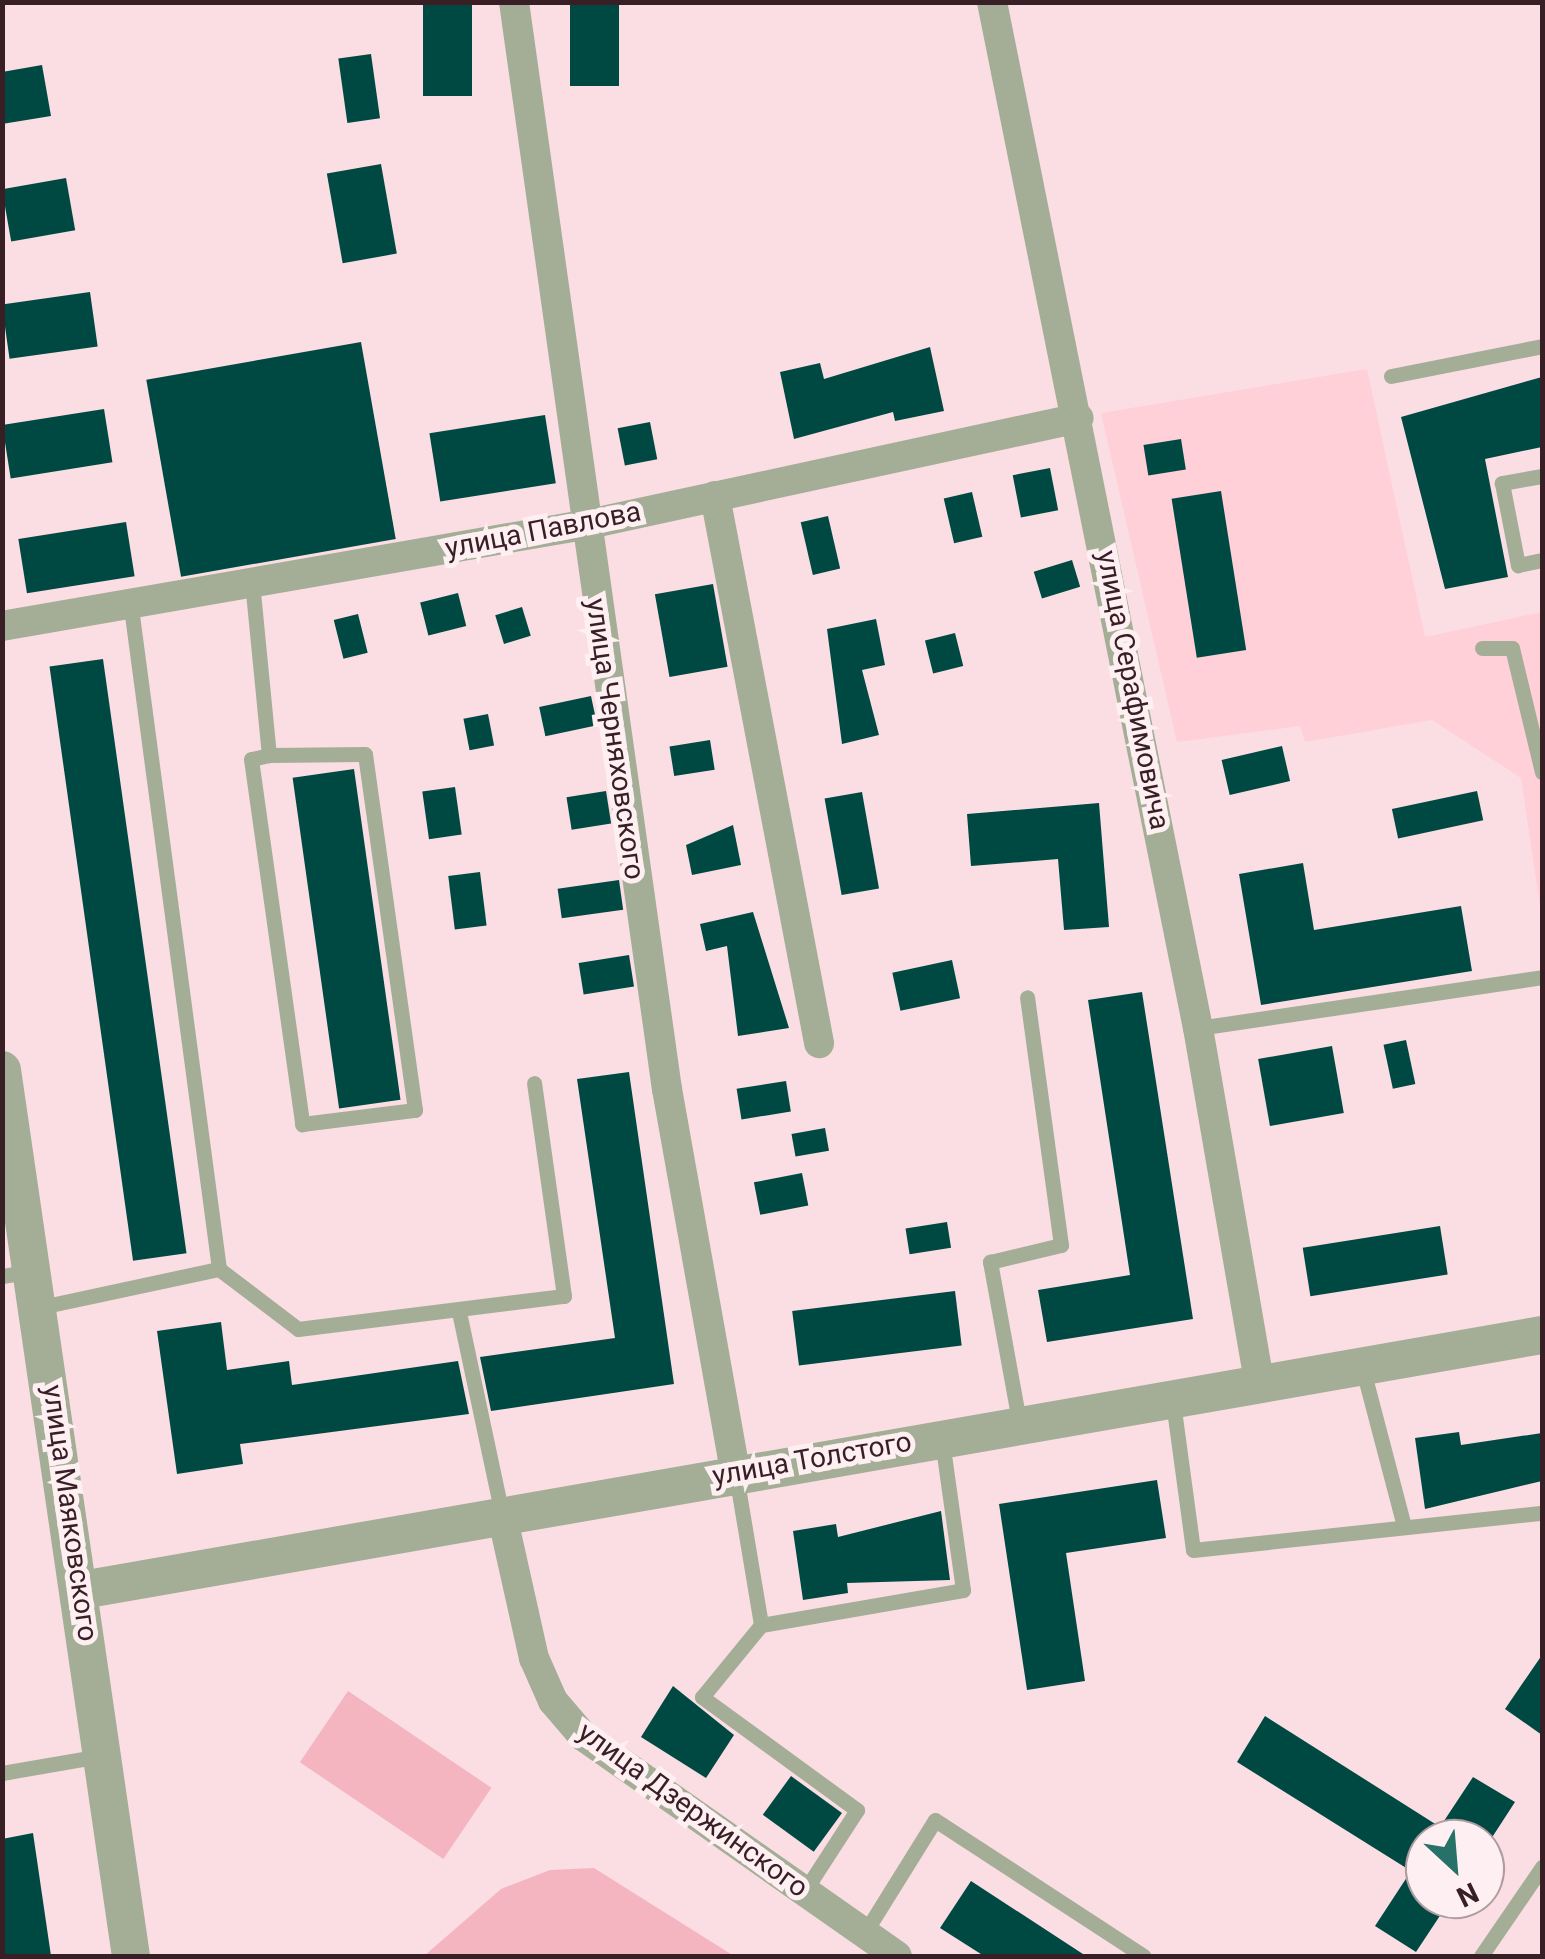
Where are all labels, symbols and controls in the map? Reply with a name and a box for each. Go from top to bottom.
street label: улица Павлова [442,495,644,565]
street label: улица Серафимовича [1089,548,1177,832]
street label: улица Черняховского [579,596,651,882]
street label: улица Маяковского [35,1383,105,1643]
street label: улица Толстого [710,1425,914,1493]
street label: улица Дзержинского [571,1715,815,1905]
north arrow [1405,1819,1505,1919]
text: N [1451,1875,1484,1914]

